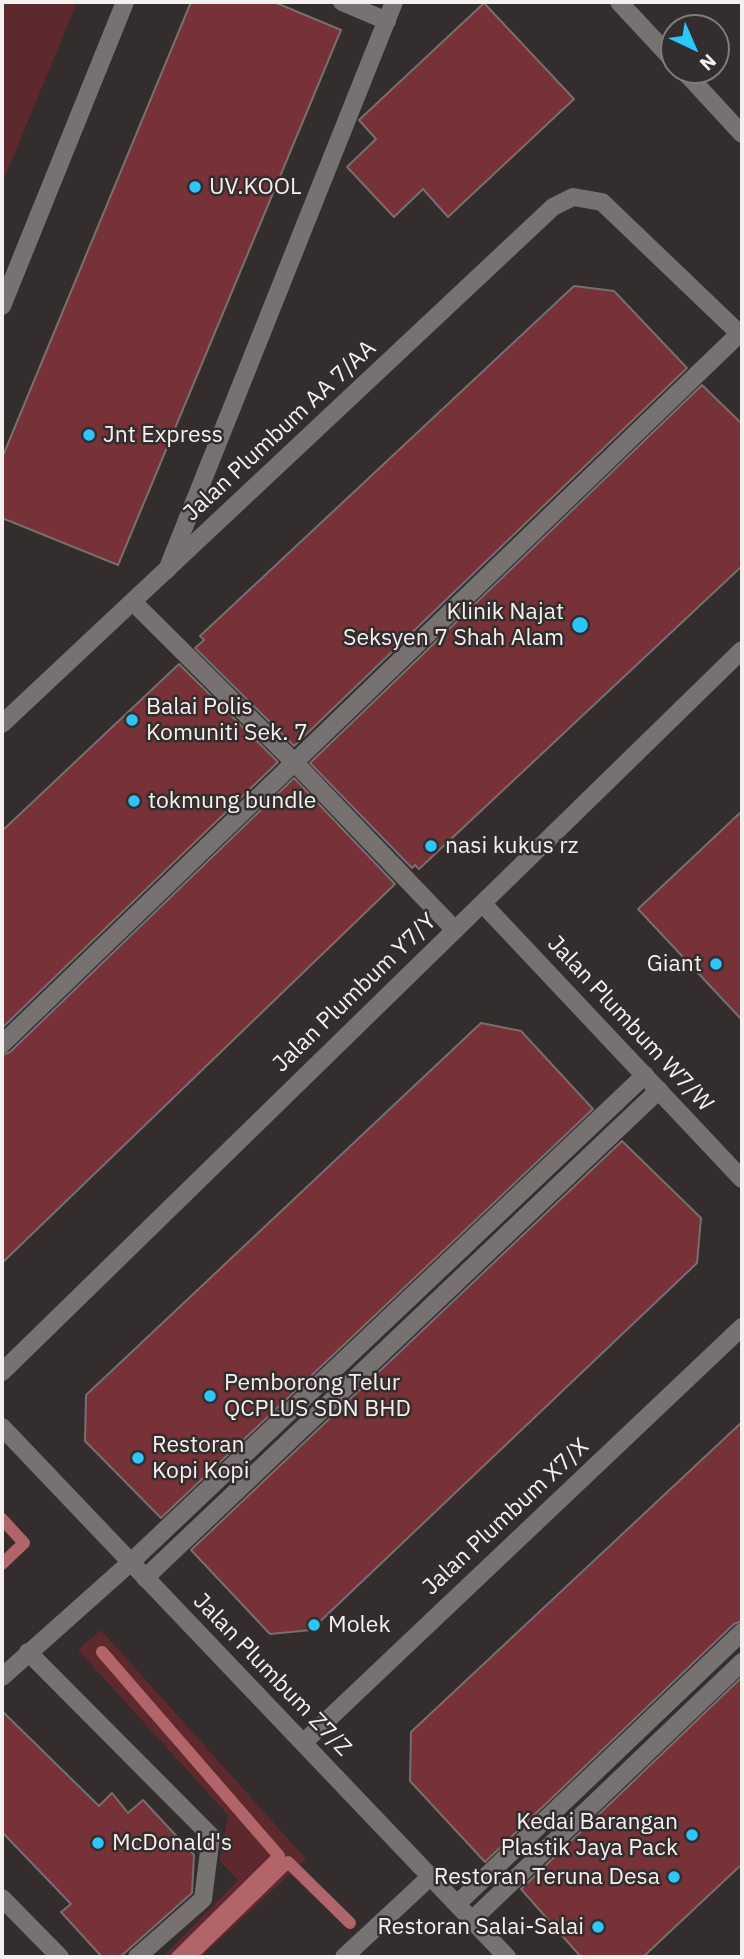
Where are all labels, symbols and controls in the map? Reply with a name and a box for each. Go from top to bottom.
north arrow [660,14,730,84]
text: N [695,49,721,76]
place label: UV.KOOL [209,173,302,201]
marker: UV.KOOL [187,179,203,195]
street label: Jalan Plumbum AA 7/AA [178,335,382,527]
place label: Jnt Express [103,421,223,449]
marker: Jnt Express [81,427,97,443]
place label: Klinik Najat Seksyen 7 Shah Alam [343,598,564,652]
marker: Klinik Najat Seksyen 7 Shah Alam [570,615,590,635]
place label: Balai Polis Komuniti Sek. 7 [146,693,308,747]
marker: Balai Polis Komuniti Sek. 7 [124,712,140,728]
place label: tokmung bundle [148,787,316,815]
marker: tokmung bundle [126,793,142,809]
place label: nasi kukus rz [445,832,578,860]
marker: nasi kukus rz [423,838,439,854]
street label: Jalan Plumbum Y7/Y [267,908,443,1078]
street label: Jalan Plumbum W7/W [541,930,719,1118]
place label: Giant [647,950,702,978]
marker: Giant [708,956,724,972]
place label: Pemborong Telur QCPLUS SDN BHD [224,1369,411,1423]
marker: Pemborong Telur QCPLUS SDN BHD [202,1388,218,1404]
place label: Restoran Kopi Kopi [152,1431,249,1485]
street label: Jalan Plumbum X7/X [417,1433,595,1601]
marker: Restoran Kopi Kopi [130,1450,146,1466]
street label: Jalan Plumbum Z7/Z [187,1588,357,1762]
place label: Molek [328,1611,391,1639]
marker: Molek [306,1617,322,1633]
place label: Kedai Barangan Plastik Jaya Pack [501,1808,678,1862]
marker: Kedai Barangan Plastik Jaya Pack [684,1827,700,1843]
place label: McDonald's [112,1829,232,1857]
marker: McDonald's [90,1835,106,1851]
place label: Restoran Teruna Desa [434,1863,660,1891]
marker: Restoran Teruna Desa [666,1869,682,1885]
place label: Restoran Salai-Salai [377,1913,584,1941]
marker: Restoran Salai-Salai [590,1919,606,1935]

